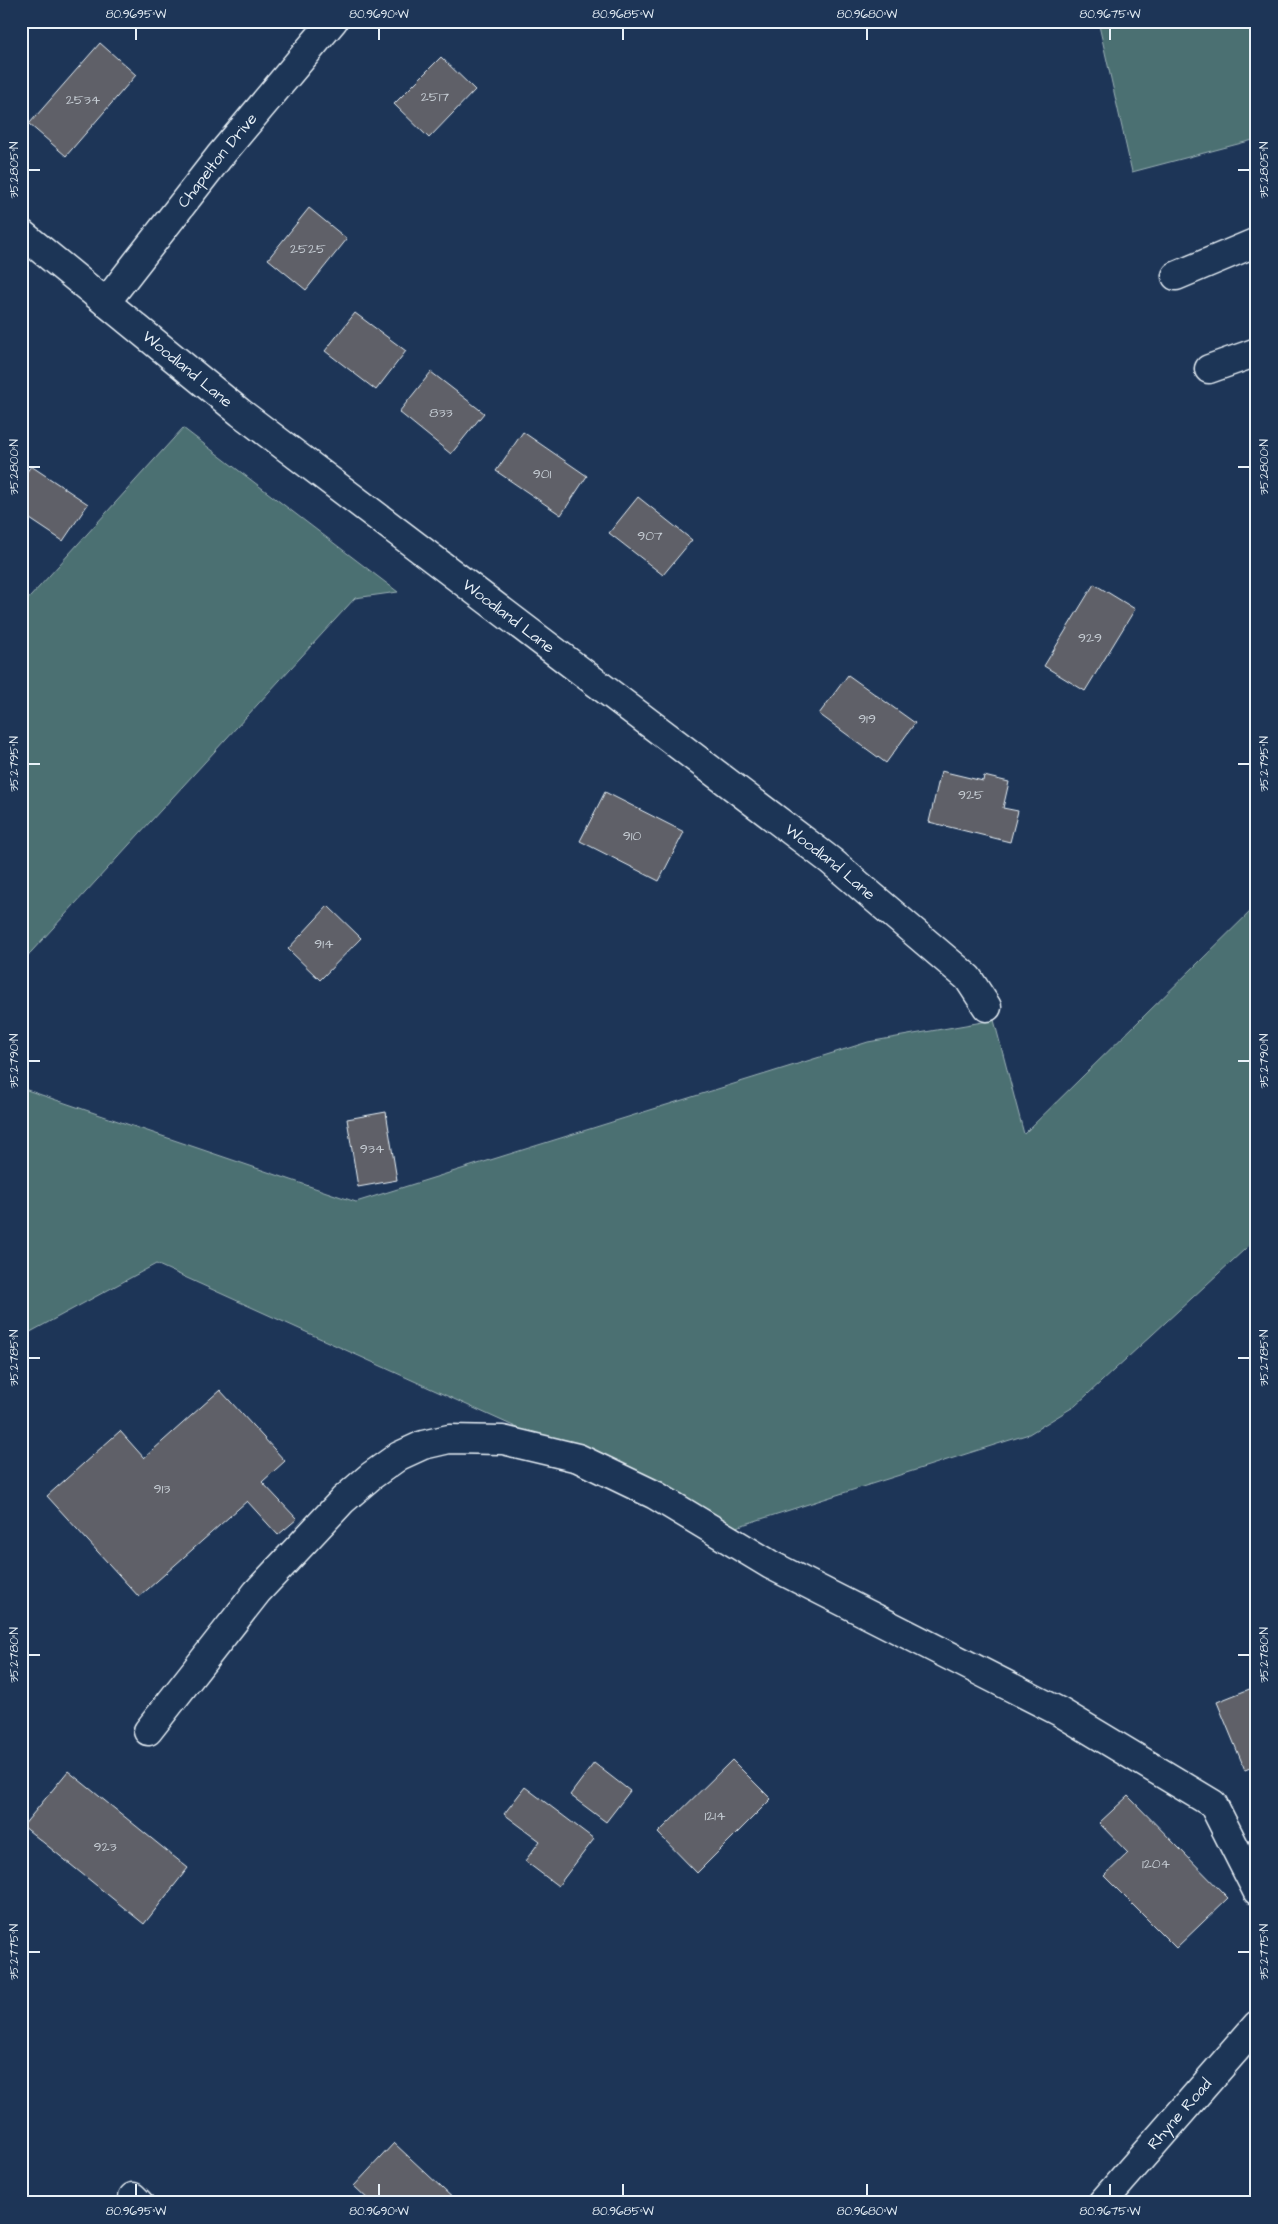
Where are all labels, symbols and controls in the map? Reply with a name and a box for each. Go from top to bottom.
text: 80.9695°W [106,6,167,23]
text: 80.9690°W [349,6,410,23]
text: 80.9685°W [592,6,655,23]
text: 80.9680°W [837,6,898,23]
text: 80.9675°W [1079,6,1141,23]
house number: 2517 [421,87,450,107]
house number: 2534 [66,90,101,110]
street label: Chapelton Drive [172,108,262,213]
text: 35.2805°N [6,141,23,199]
text: 35.2805°N [1256,141,1273,199]
house number: 2525 [290,239,326,259]
street label: Woodland Lane [138,326,237,413]
house number: 833 [429,403,453,423]
text: 35.2800°N [6,438,23,495]
text: 35.2800°N [1256,438,1273,495]
house number: 901 [533,464,552,484]
house number: 907 [637,526,663,546]
street label: Woodland Lane [458,574,559,658]
house number: 929 [1078,628,1102,648]
house number: 919 [858,709,876,729]
text: 35.2795°N [6,736,23,792]
text: 35.2795°N [1256,736,1273,792]
house number: 925 [958,785,984,805]
street label: Woodland Lane [780,819,880,905]
house number: 910 [623,826,641,846]
house number: 914 [314,934,334,954]
text: 35.2790°N [6,1033,23,1089]
text: 35.2790°N [1256,1033,1273,1089]
house number: 934 [360,1139,385,1159]
text: 35.2785°N [6,1329,23,1386]
text: 35.2785°N [1256,1329,1273,1386]
house number: 913 [154,1479,170,1499]
text: 35.2780°N [6,1627,23,1683]
text: 35.2780°N [1256,1627,1273,1683]
house number: 1214 [704,1806,726,1826]
house number: 923 [93,1837,117,1857]
house number: 1204 [1142,1854,1171,1874]
text: 35.2775°N [6,1923,23,1980]
text: 35.2775°N [1256,1923,1273,1980]
street label: Rhyne Road [1142,2074,1217,2154]
text: 80.9695°W [106,2203,167,2220]
text: 80.9690°W [349,2203,410,2220]
text: 80.9685°W [592,2203,655,2220]
text: 80.9680°W [837,2203,898,2220]
text: 80.9675°W [1079,2203,1141,2220]

